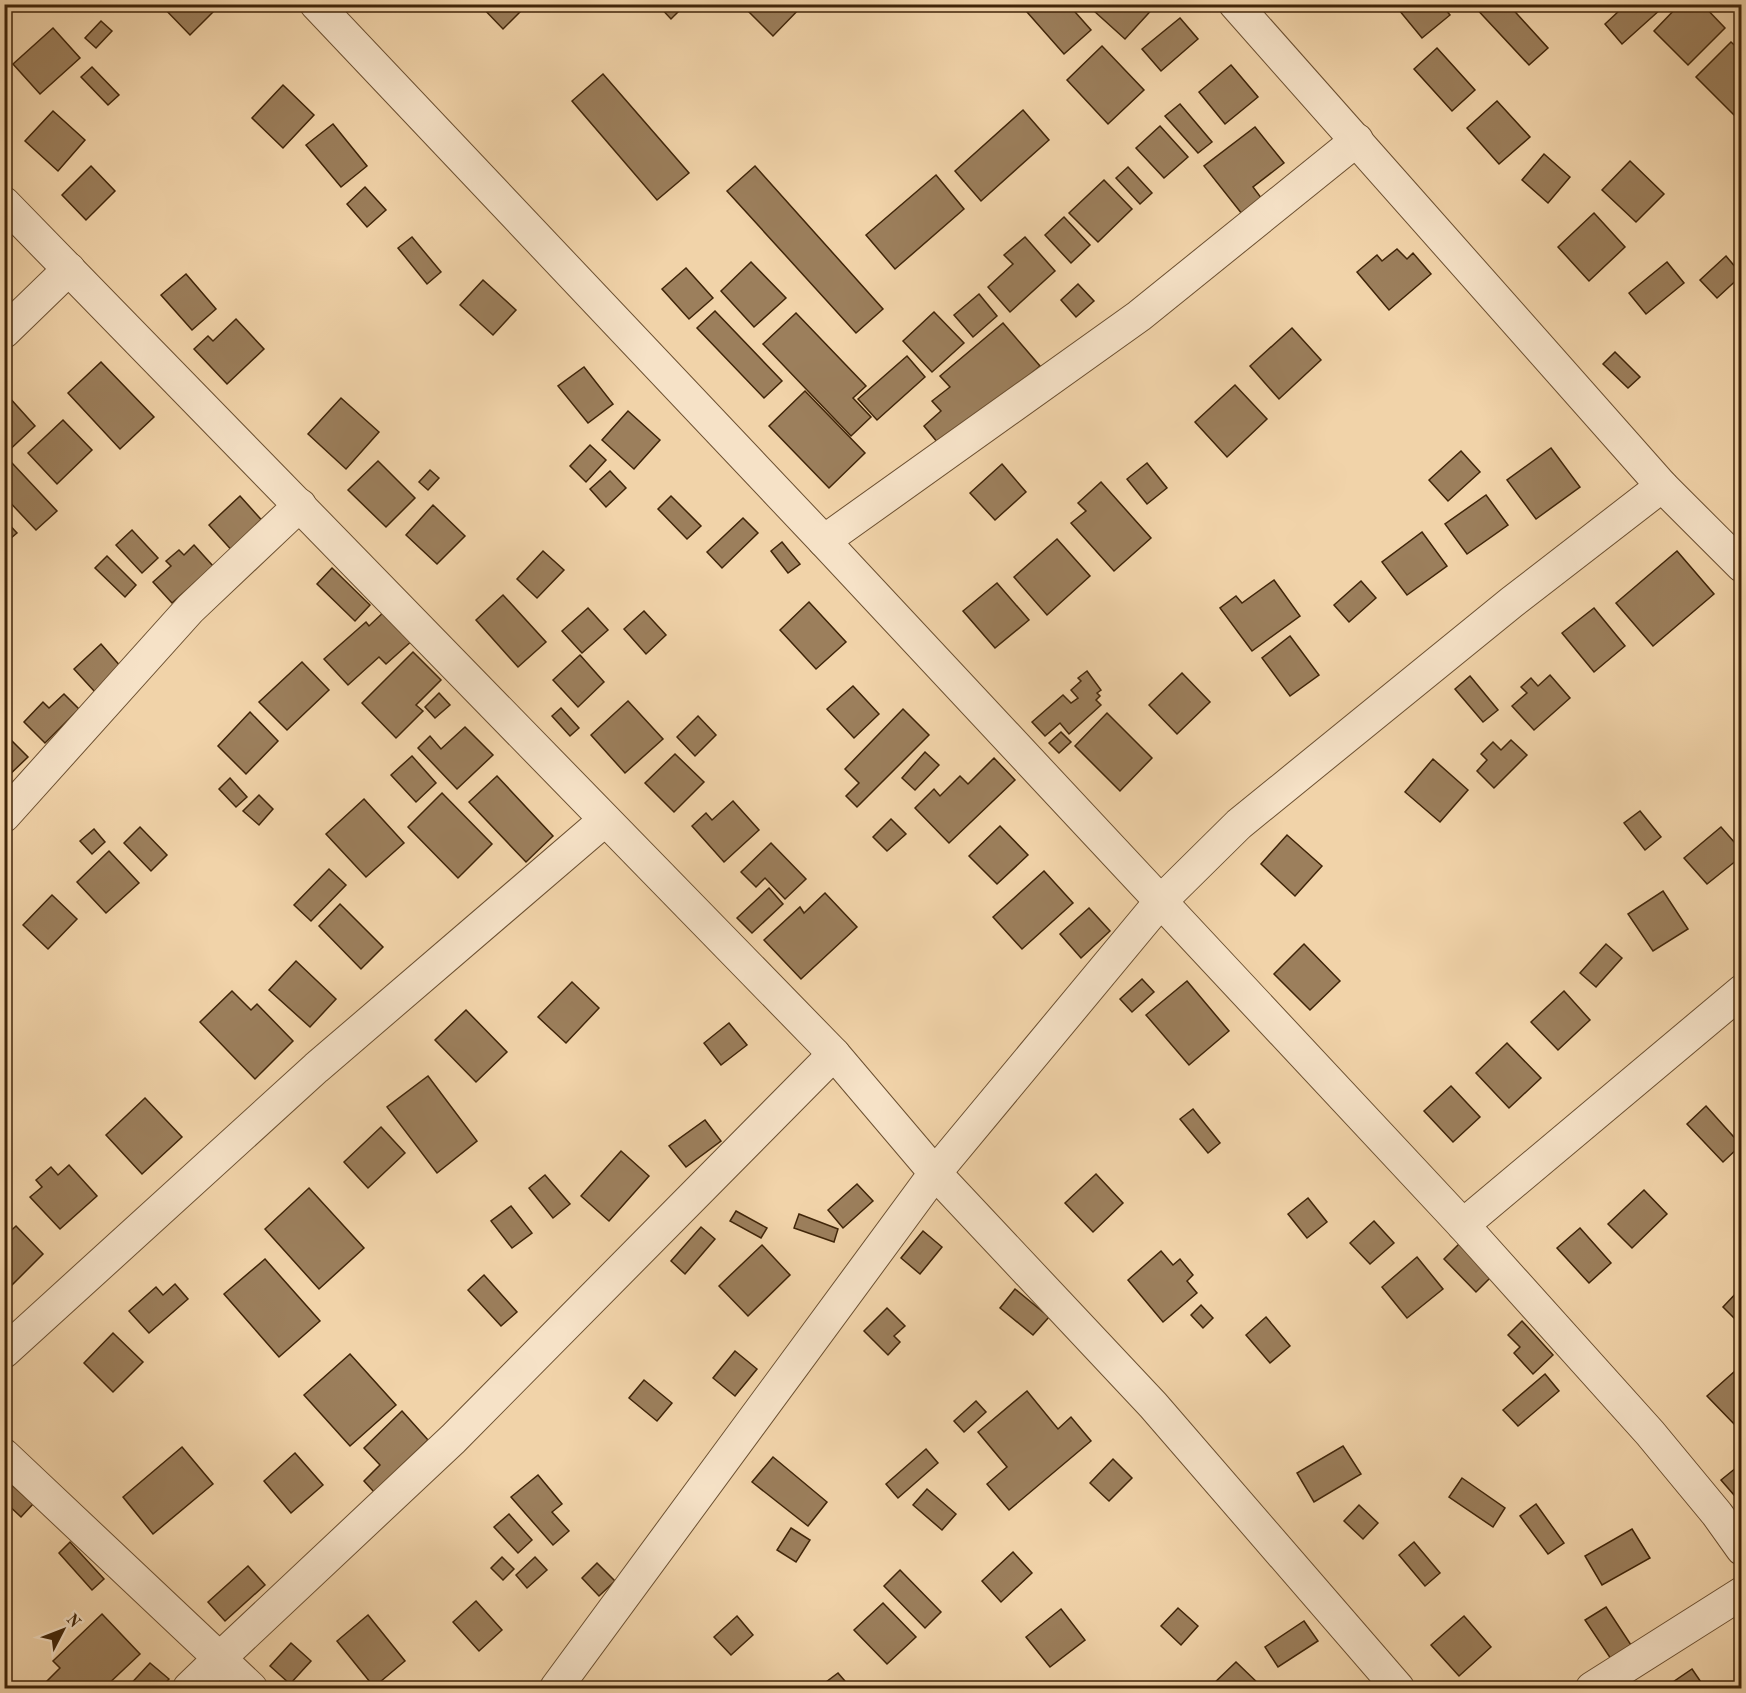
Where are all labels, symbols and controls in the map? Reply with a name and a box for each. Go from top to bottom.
north arrow [33,1600,93,1660]
text: N [63,1611,83,1632]

